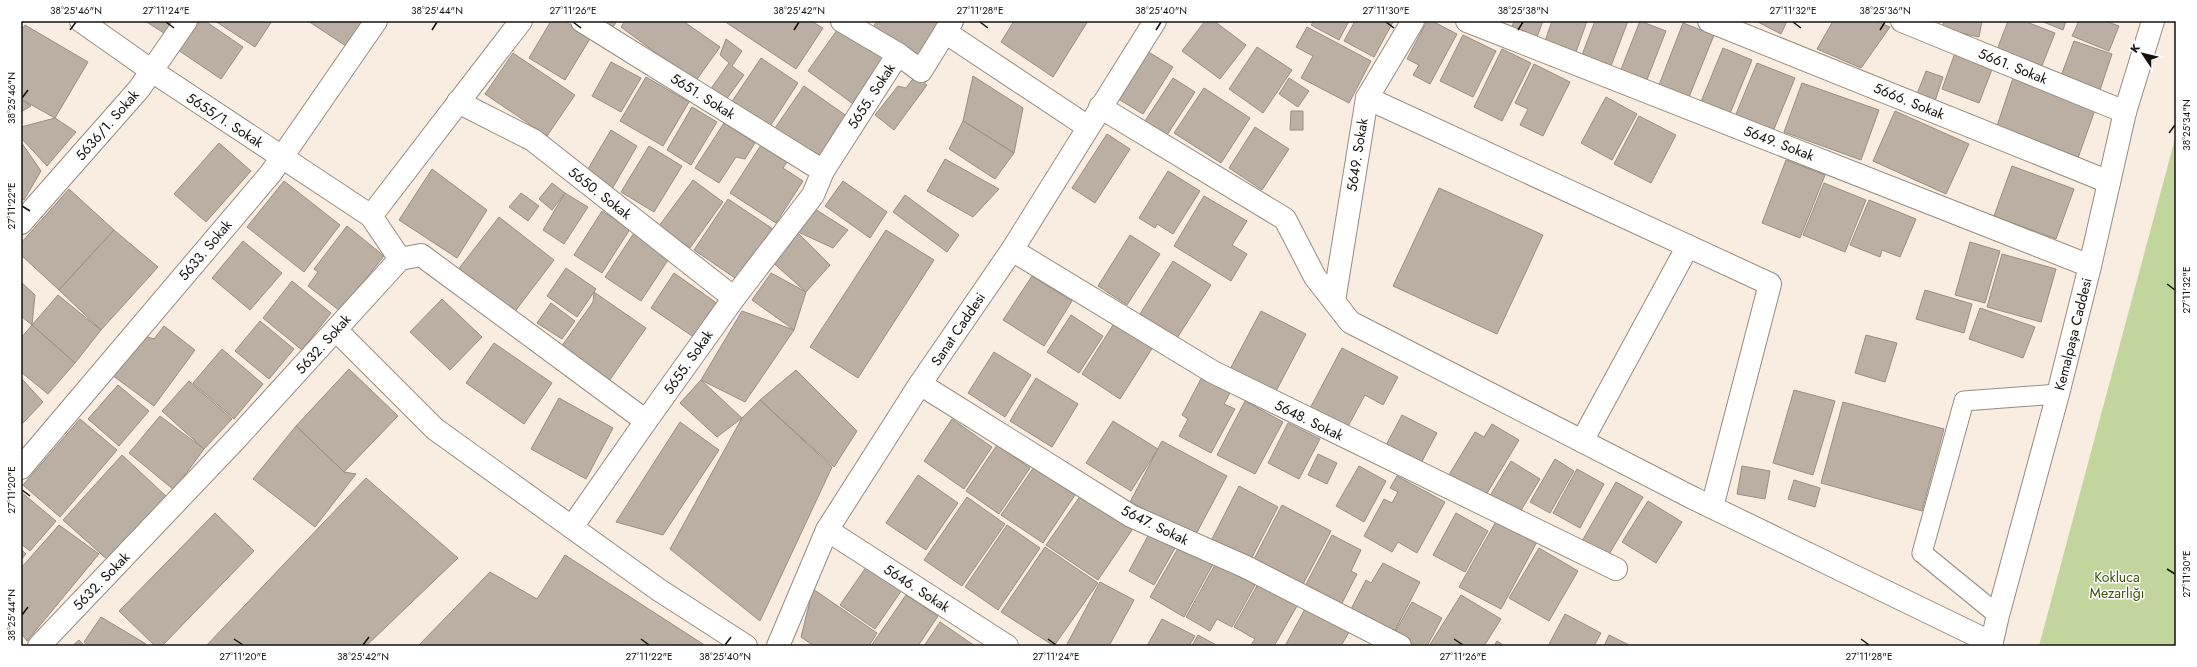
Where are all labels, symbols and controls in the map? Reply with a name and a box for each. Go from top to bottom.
text: 38°25'46"N [50,3,102,18]
text: 27°11'24"E [142,3,190,18]
text: 38°25'44"N [411,3,463,18]
text: 27°11'26"E [549,3,597,18]
text: 38°25'42"N [773,3,825,18]
text: 27°11'28"E [957,3,1003,18]
text: 38°25'40"N [1135,3,1187,18]
text: 27°11'30"E [1362,3,1410,18]
text: 38°25'38"N [1497,3,1549,18]
text: 27°11'32"E [1770,3,1816,18]
text: 38°25'36"N [1859,3,1911,18]
north arrow [2123,34,2163,74]
text: K [2126,40,2144,56]
street label: 5661. Sokak [1975,43,2051,89]
street label: 5655. Sokak [842,59,900,133]
street label: 5651. Sokak [667,68,740,124]
text: 38°25'46"N [4,72,19,124]
street label: 5666. Sokak [1871,78,1948,125]
street label: 5636/1. Sokak [71,85,144,165]
street label: 5655/1. Sokak [183,88,268,153]
text: 38°25'34"N [2179,99,2194,151]
street label: 5649. Sokak [1341,116,1373,193]
street label: 5649. Sokak [1741,120,1818,166]
street label: 5650. Sokak [564,162,636,224]
text: 27°11'22"E [4,182,19,230]
street label: 5633. Sokak [174,215,237,285]
text: 27°11'32"E [2179,267,2194,313]
street label: Kemalpaşa Caddesi [2049,275,2097,393]
street label: Sanat Caddesi [926,288,990,370]
street label: 5632. Sokak [291,309,356,378]
street label: 5655. Sokak [658,325,718,398]
street label: 5648. Sokak [1271,395,1348,446]
text: 27°11'20"E [4,466,19,514]
street label: 5647. Sokak [1118,500,1193,550]
street label: 5632. Sokak [68,547,135,615]
text: 27°11'30"E [2179,550,2194,598]
street label: 5646. Sokak [880,559,955,617]
park label: Kokluca Mezarlığı [2090,567,2144,603]
text: 38°25'44"N [4,589,19,641]
text: 27°11'20"E [219,649,267,664]
text: 38°25'42"N [337,649,389,664]
text: 27°11'22"E [625,649,673,664]
text: 38°25'40"N [699,649,751,664]
text: 27°11'24"E [1032,649,1080,664]
text: 27°11'26"E [1439,649,1487,664]
text: 27°11'28"E [1846,649,1892,664]

